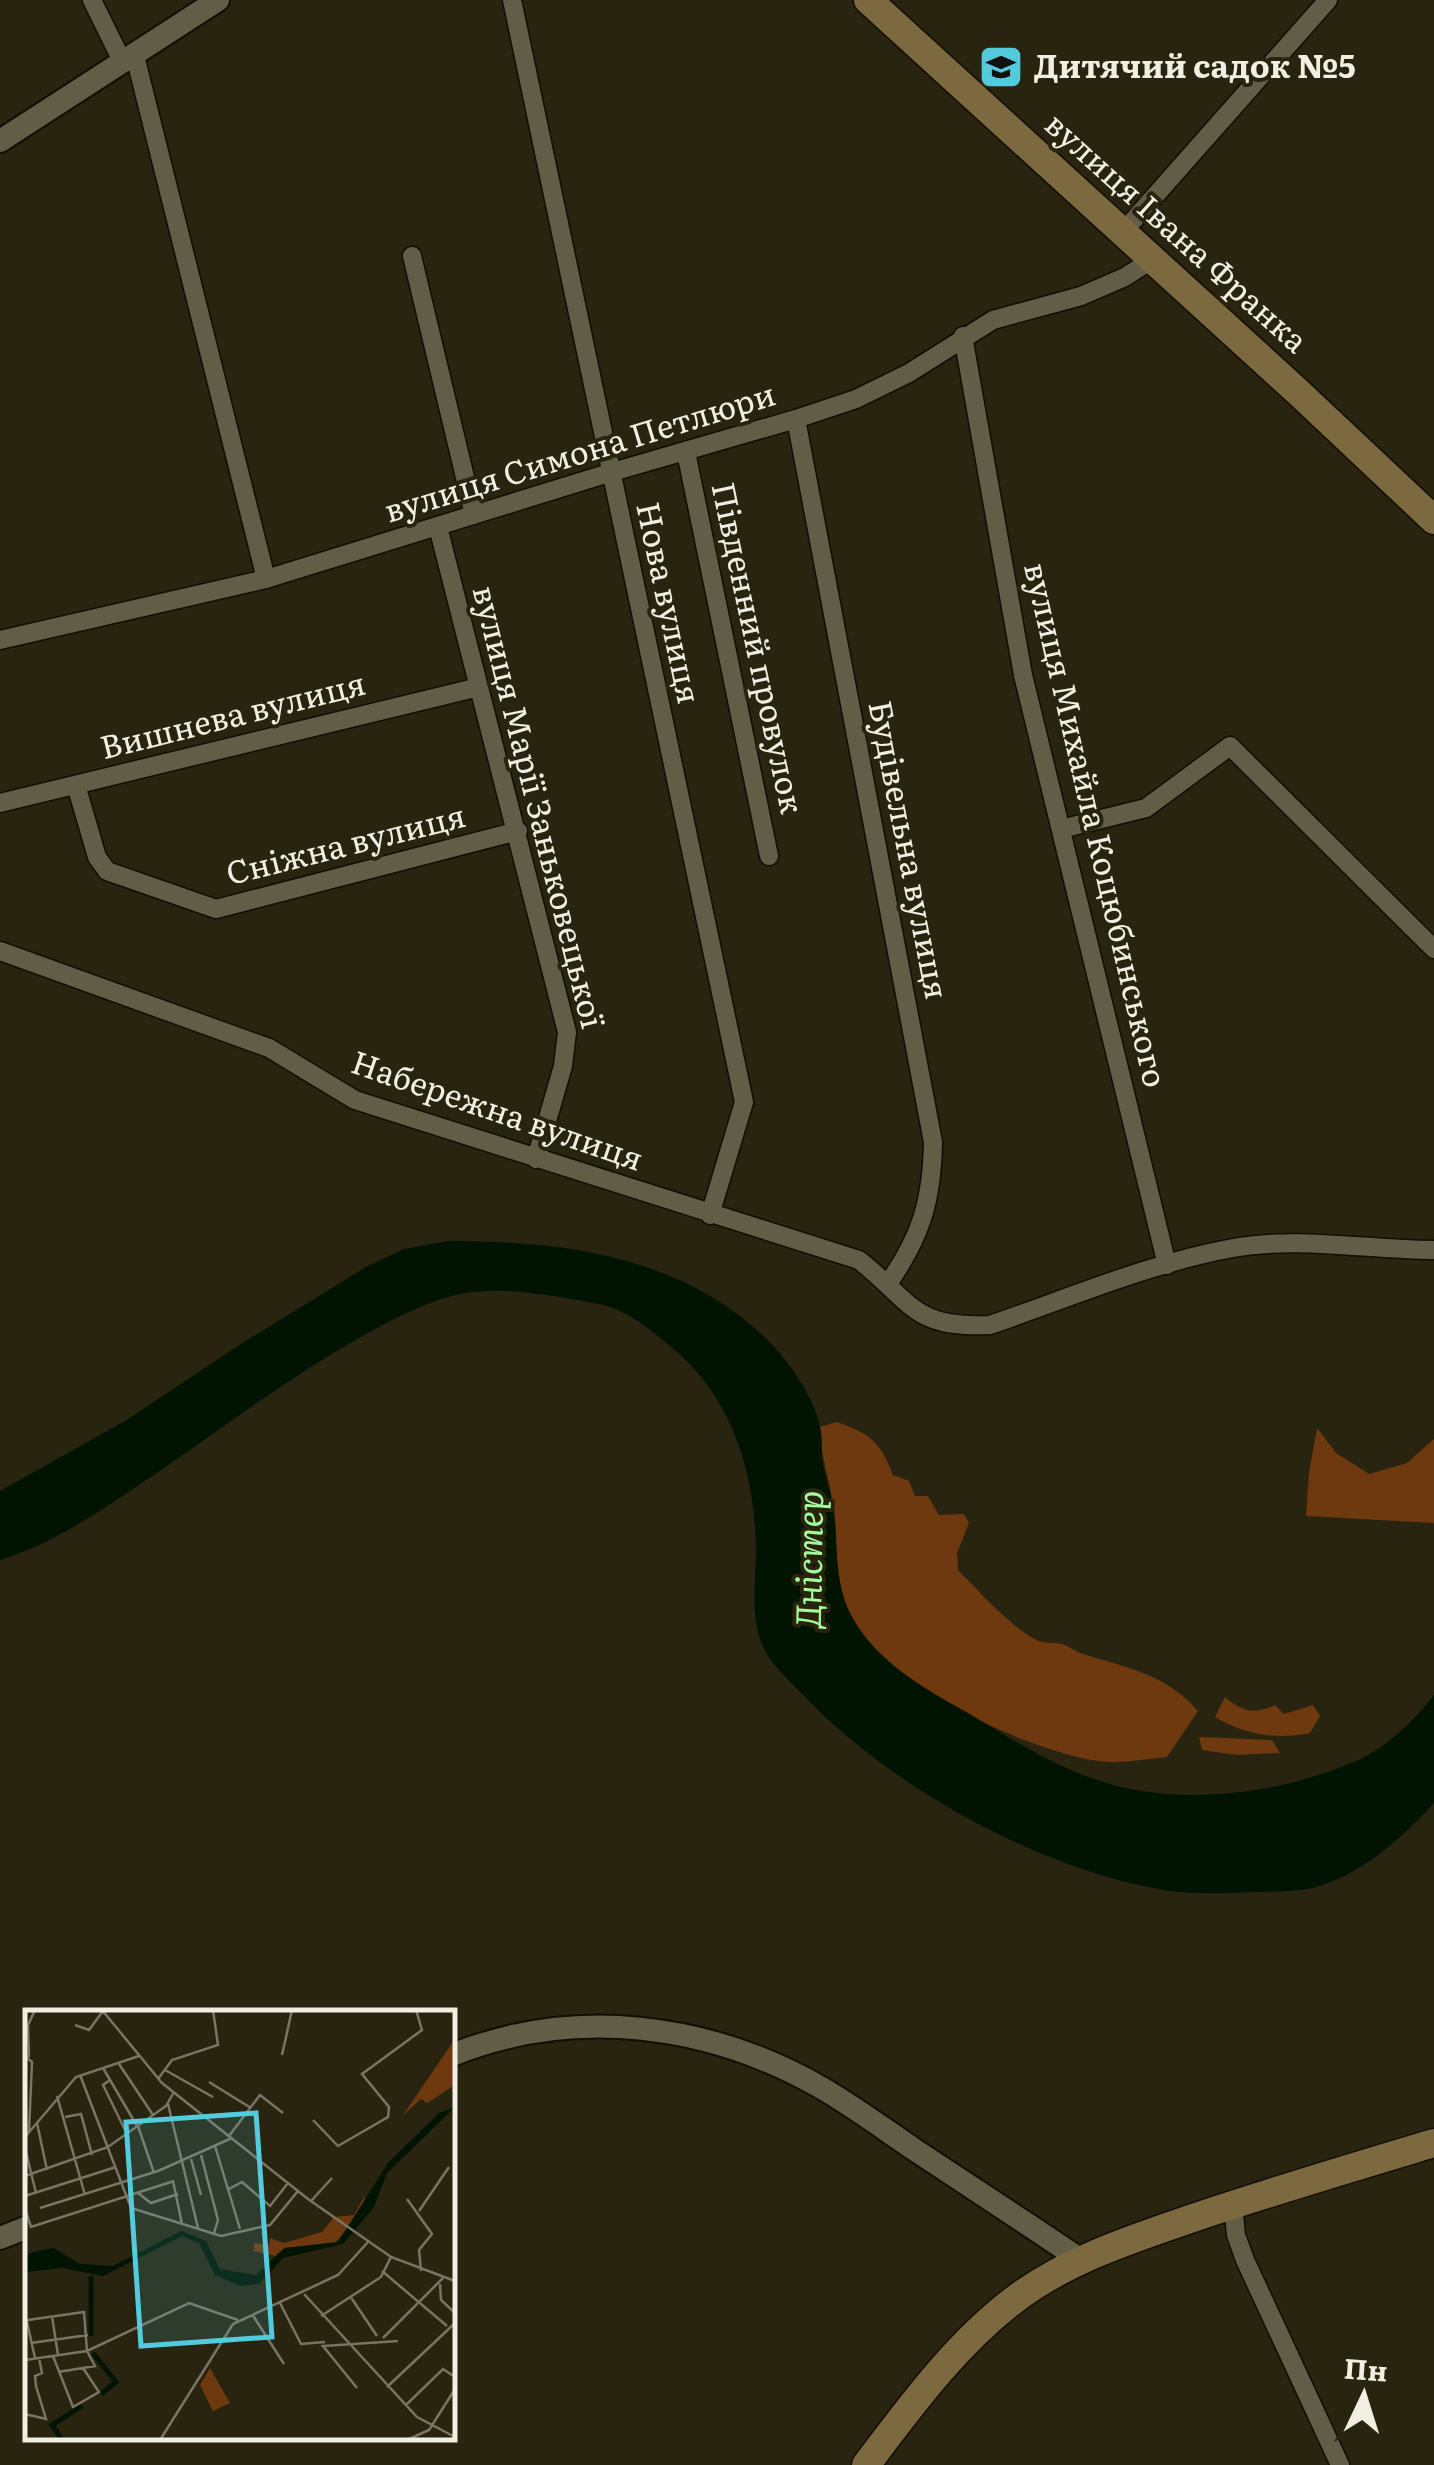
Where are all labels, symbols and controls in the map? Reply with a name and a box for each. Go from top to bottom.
place label: Дитячий садок №5 [1034,40,1356,88]
school or university icon: Дитячий садок №5 [978,44,1024,90]
street label: вулиця Івана Франка [1036,99,1321,363]
street label: вулиця Симона Петлюри [378,368,781,533]
street label: Південний провулок [701,477,819,818]
street label: Нова вулиця [626,497,716,708]
street label: вулиця Михайла Коцюбинського [1014,557,1182,1092]
street label: вулиця Марії Заньковецької [463,580,619,1033]
street label: Вишнева вулиця [95,657,370,769]
street label: Будівельна вулиця [858,696,963,1003]
street label: Сніжна вулиця [221,789,470,895]
street label: Набережна вулиця [346,1036,650,1181]
water label: Дністер [780,1490,834,1630]
inset map [25,2010,455,2440]
north arrow [1314,2345,1414,2445]
text: Пн [1343,2346,1389,2391]

